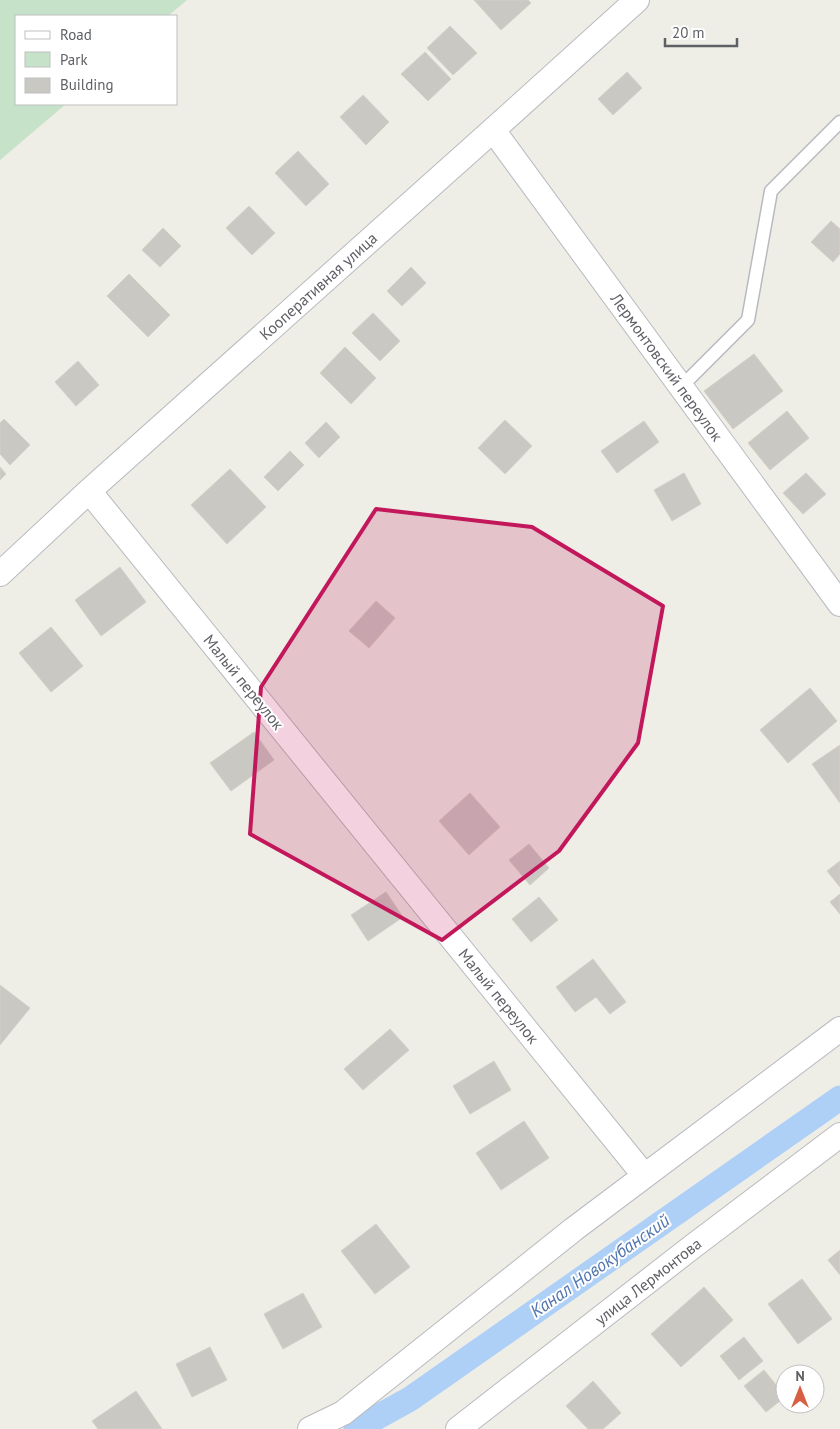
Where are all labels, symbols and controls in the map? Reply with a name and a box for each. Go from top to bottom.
legend [15,15,178,105]
scale bar [665,15,738,47]
text: 20 m [672,23,705,42]
text: Road [60,25,92,44]
text: Park [60,50,88,69]
text: Building [60,75,114,94]
street label: Кооперативная улица [255,228,381,344]
street label: Лермонтовский переулок [606,288,728,445]
street label: Малый переулок [199,630,289,734]
street label: Малый переулок [454,944,544,1048]
water label: Канал Новокубанский [525,1209,674,1322]
street label: улица Лермонтова [591,1233,705,1329]
north arrow [775,1364,825,1414]
text: N [795,1367,805,1385]

